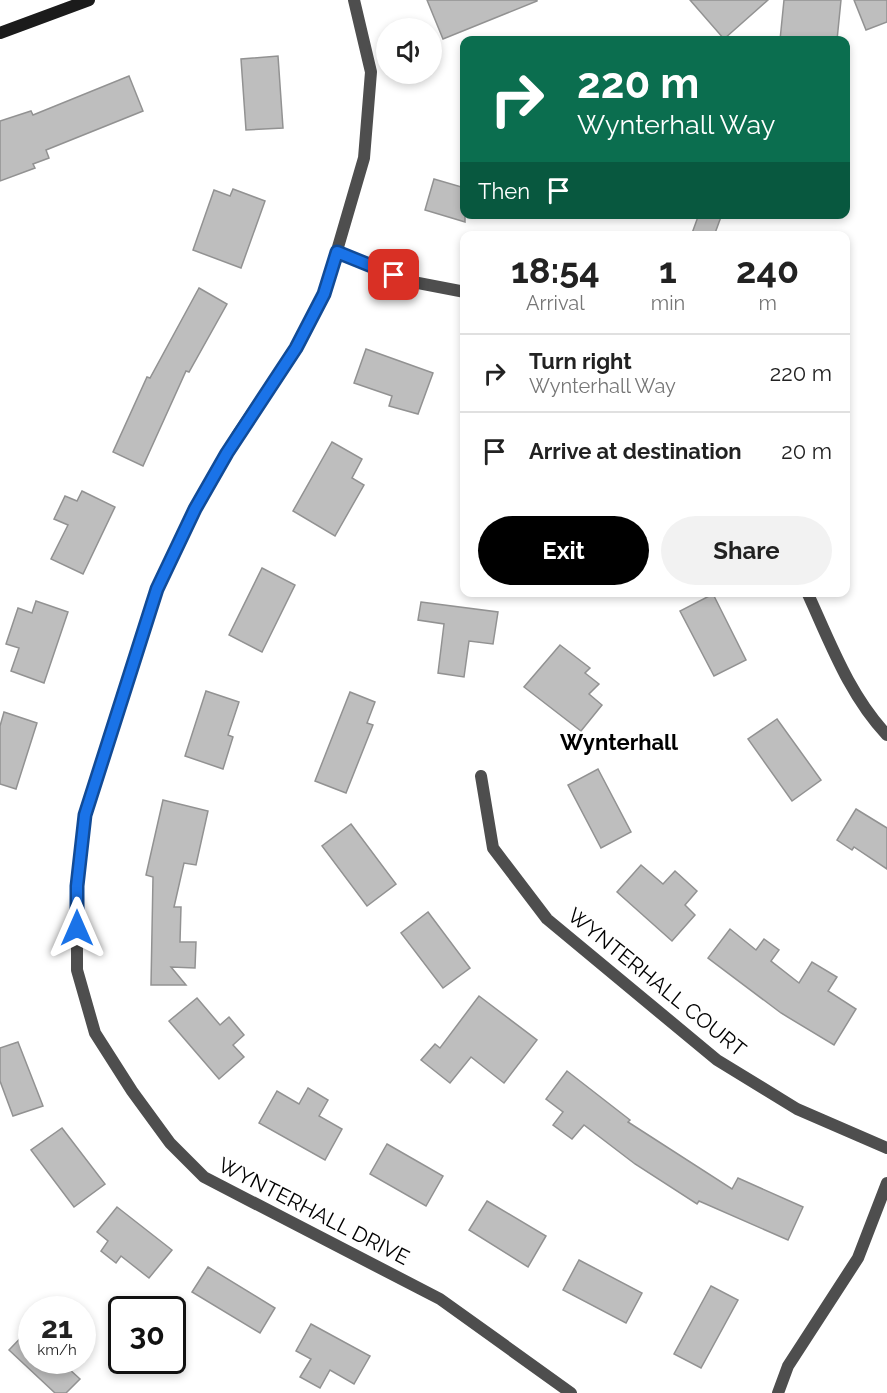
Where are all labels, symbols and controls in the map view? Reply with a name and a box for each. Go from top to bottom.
map controls [376,18,442,84]
button: sound [376,18,442,84]
text: 220 m [577,59,699,108]
icon: right [478,60,556,138]
text: Wynterhall Way [577,109,775,140]
icon: arrive [542,174,575,207]
text: Then [478,178,530,204]
pin [368,249,419,300]
text: 18:54 [511,249,600,291]
text: 1 [659,249,677,291]
text: 240 [736,249,799,291]
icon: arrive [377,258,410,291]
text: Arrival [526,291,585,315]
text: min [651,291,685,315]
text: m [758,291,777,315]
text: Turn right [529,348,632,374]
icon: right [478,357,511,390]
text: 220 m [770,360,832,386]
text: Wynterhall Way [529,374,676,398]
icon: arrive [478,435,511,468]
text: Arrive at destination [529,438,742,464]
text: 20 m [781,438,832,464]
button: Exit [478,516,649,585]
button: Share [661,516,832,585]
district label: Wynterhall [560,729,679,755]
position arrow [45,896,109,960]
street label: WYNTERHALL COURT [563,902,751,1062]
street label: WYNTERHALL DRIVE [214,1152,414,1270]
speed limit sign: 30 [108,1296,186,1374]
text: 21 [41,1310,73,1345]
text: km/h [37,1341,77,1359]

